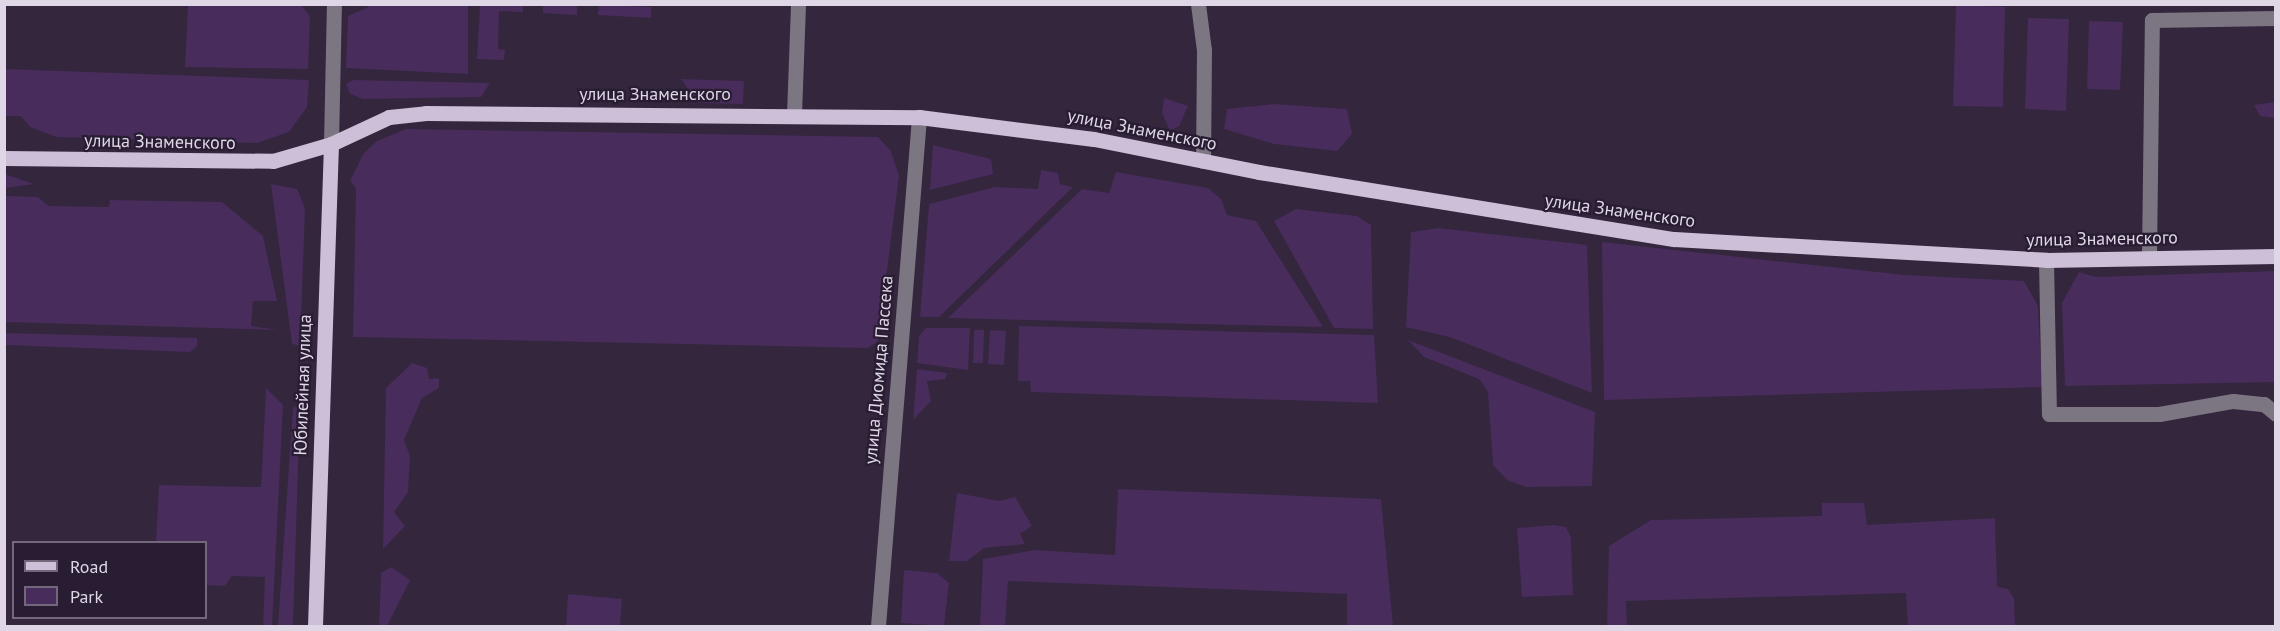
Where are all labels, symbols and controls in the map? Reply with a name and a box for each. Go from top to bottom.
street label: улица Знаменского [579,83,731,105]
street label: улица Знаменского [1066,105,1218,155]
street label: улица Знаменского [84,130,236,154]
street label: улица Знаменского [1543,190,1697,232]
street label: улица Знаменского [2026,227,2178,251]
street label: улица Диомида Пассека [860,274,898,466]
street label: Юбилейная улица [290,314,316,456]
legend [12,541,207,619]
text: Road [70,555,108,578]
text: Park [70,585,103,608]

